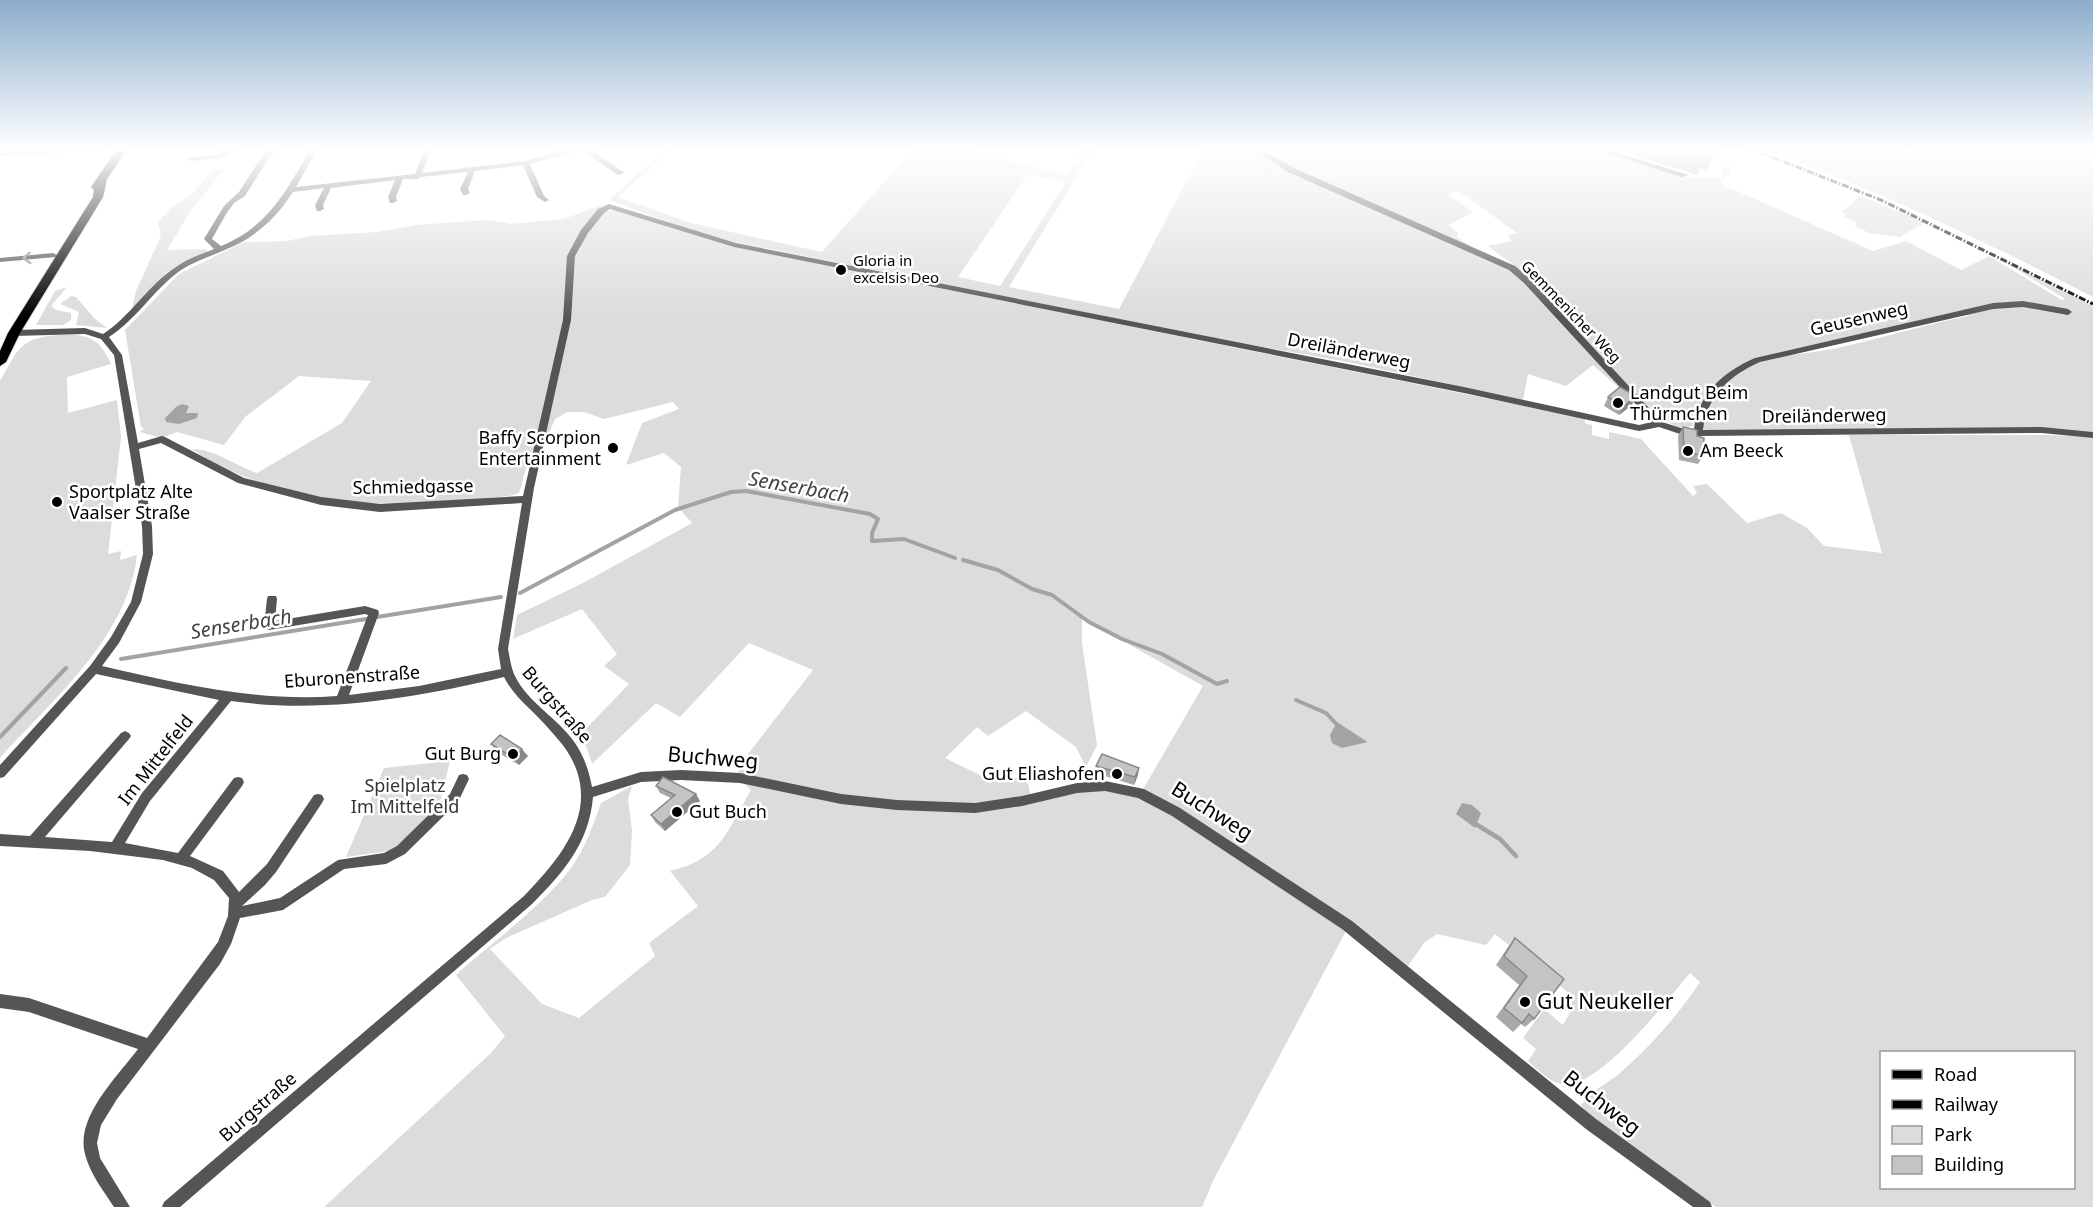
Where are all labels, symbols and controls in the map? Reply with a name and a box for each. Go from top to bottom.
place label: Gloria in excelsis Deo [853,250,939,287]
one-way arrow [22,251,31,264]
street label: Gemmenicher Weg [1517,256,1626,367]
marker: Gloria in excelsis Deo [834,263,848,277]
street label: Geusenweg [1808,295,1910,341]
street label: Dreiländerweg [1286,326,1413,374]
place label: Landgut Beim Thürmchen [1630,380,1748,425]
marker: Landgut Beim Thürmchen [1611,396,1625,410]
street label: Dreiländerweg [1761,402,1887,428]
place label: Baffy Scorpion Entertainment [478,425,601,470]
place label: Am Beeck [1700,438,1784,462]
marker: Baffy Scorpion Entertainment [606,441,620,455]
marker: Am Beeck [1681,444,1695,458]
water label: Senserbach [747,464,852,509]
street label: Schmiedgasse [352,473,474,499]
place label: Sportplatz Alte Vaalser Straße [69,479,193,524]
marker: Sportplatz Alte Vaalser Straße [50,495,64,509]
water label: Senserbach [189,602,293,645]
street label: Eburonenstraße [283,659,421,693]
street label: Burgstraße [518,661,598,748]
street label: Im Mittelfeld [112,709,198,809]
street label: Buchweg [667,739,760,775]
place label: Gut Burg [424,741,501,765]
marker: Gut Burg [506,747,520,761]
place label: Gut Eliashofen [982,761,1105,785]
marker: Gut Eliashofen [1110,767,1124,781]
park label: Spielplatz Im Mittelfeld [351,773,459,818]
street label: Buchweg [1167,774,1259,846]
place label: Gut Buch [689,799,767,823]
marker: Gut Buch [670,805,684,819]
place label: Gut Neukeller [1537,987,1674,1015]
marker: Gut Neukeller [1518,995,1532,1009]
legend [1880,1051,2075,1189]
text: Road [1934,1062,1977,1086]
street label: Buchweg [1558,1063,1647,1141]
street label: Burgstraße [214,1066,301,1146]
text: Railway [1934,1092,1999,1116]
text: Park [1934,1122,1972,1146]
text: Building [1934,1152,2004,1176]

